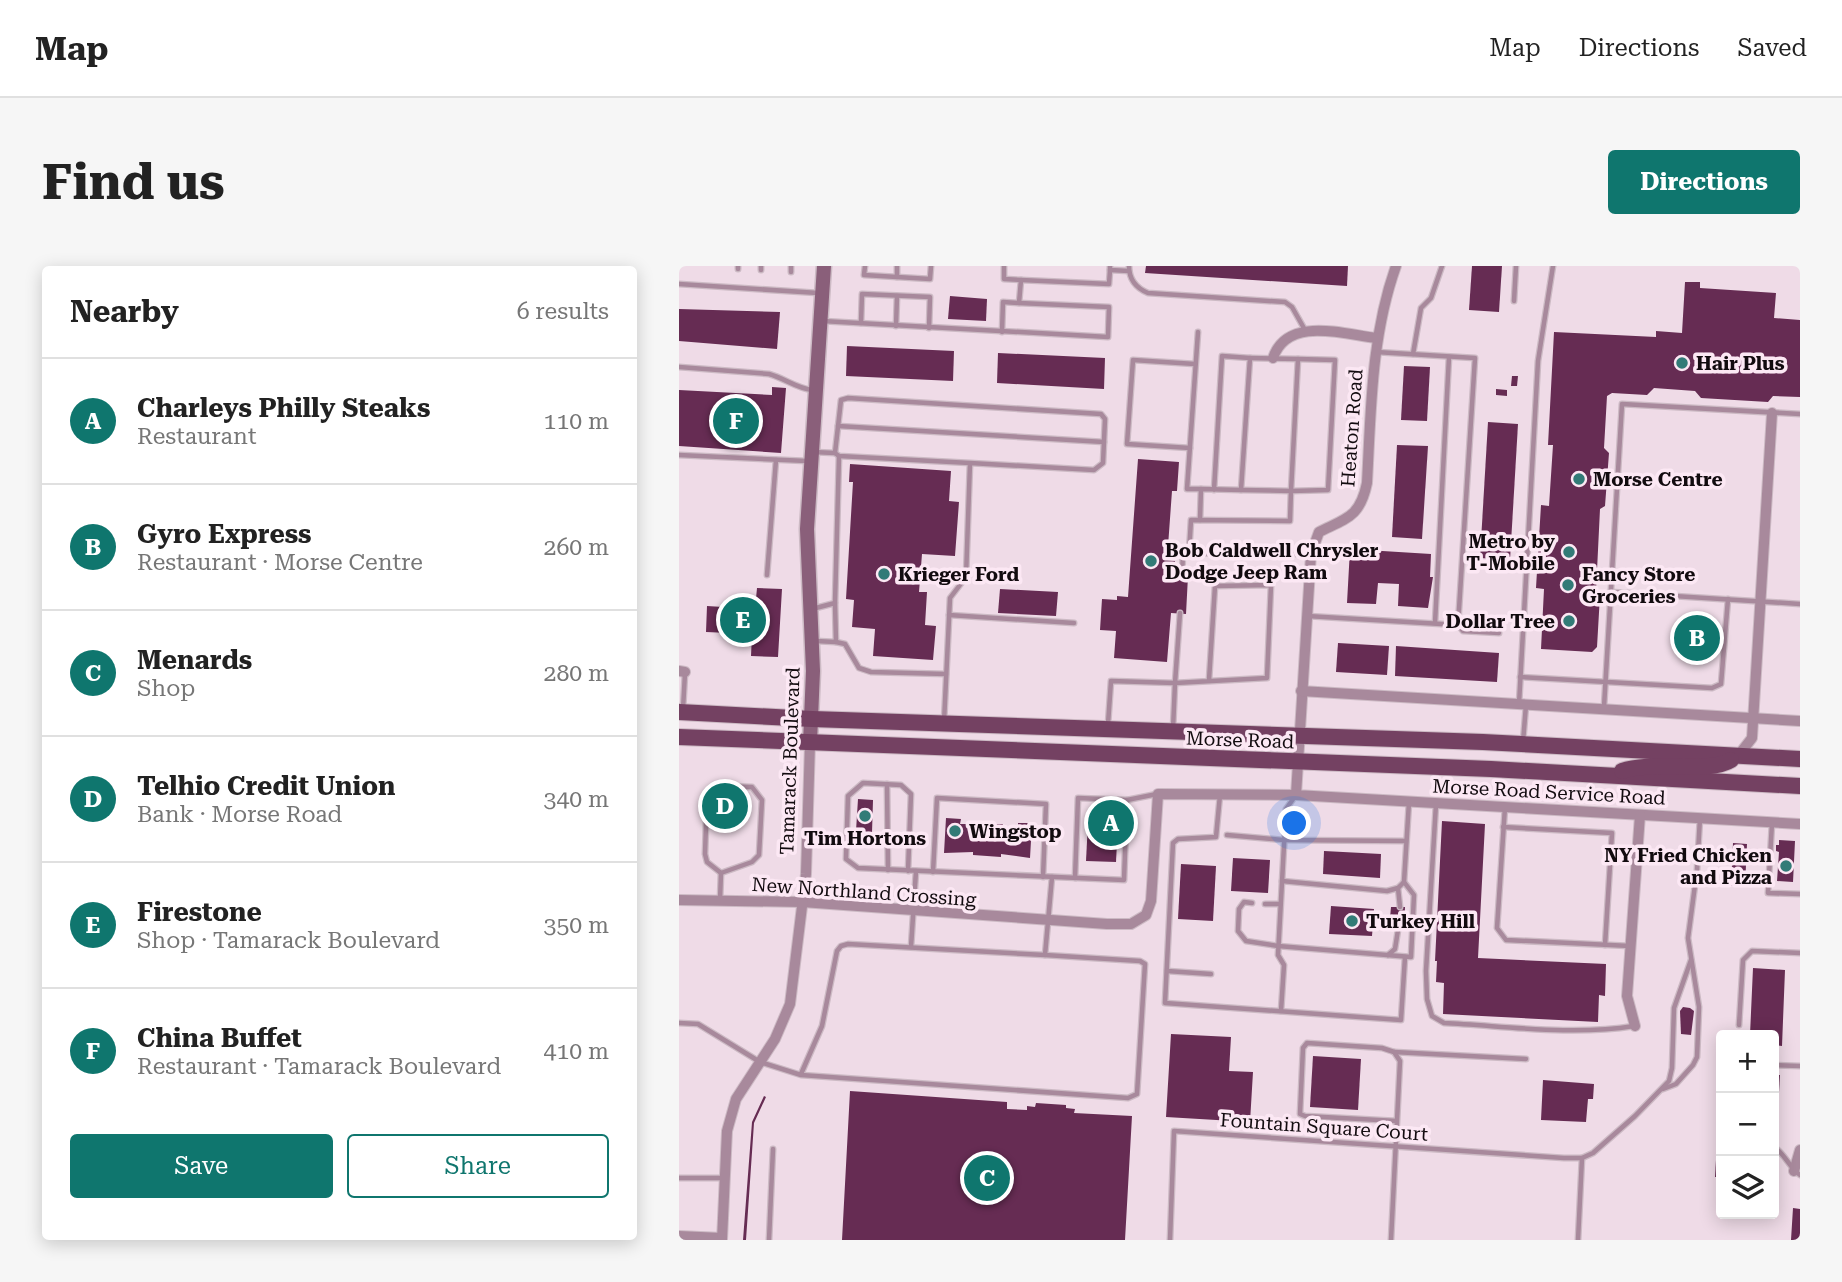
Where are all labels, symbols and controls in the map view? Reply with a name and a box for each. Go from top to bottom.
text: Map [35,29,109,68]
text: Map [1489,34,1541,62]
text: Directions [1579,34,1699,62]
text: Saved [1737,34,1807,62]
button: Directions [1608,150,1800,214]
text: Find us [42,154,225,211]
text: Nearby [70,294,179,329]
text: 6 results [517,298,609,325]
place label: Hair Plus [1696,352,1785,375]
marker: Hair Plus [1674,355,1690,371]
street label: Heaton Road [1336,368,1368,488]
text: Charleys Philly Steaks [137,393,430,423]
pin: F [713,395,759,447]
text: A [85,408,101,435]
text: 110 m [544,408,609,435]
text: Restaurant [137,423,256,450]
place label: Morse Centre [1593,468,1723,491]
marker: Morse Centre [1571,471,1587,487]
text: Gyro Express [137,519,311,549]
place label: Metro by T-Mobile [1466,530,1556,575]
text: B [85,534,101,561]
text: 260 m [544,534,609,561]
place label: Bob Caldwell Chrysler Dodge Jeep Ram [1165,539,1379,584]
marker: Metro by T-Mobile [1561,544,1577,560]
text: Restaurant · Morse Centre [137,549,423,576]
marker: Bob Caldwell Chrysler Dodge Jeep Ram [1143,553,1159,569]
place label: Krieger Ford [898,563,1019,586]
place label: Fancy Store Groceries [1582,563,1695,608]
marker: Krieger Ford [876,566,892,582]
marker: Fancy Store Groceries [1560,577,1576,593]
pin: E [720,594,766,646]
place label: Dollar Tree [1446,610,1555,633]
pin: B [1674,612,1720,664]
marker: Dollar Tree [1561,613,1577,629]
text: Menards [137,645,252,675]
text: C [85,660,101,687]
text: 280 m [544,660,609,687]
street label: Tamarack Boulevard [775,667,805,855]
text: Shop [137,675,195,702]
street label: Morse Road [1186,727,1294,753]
text: Telhio Credit Union [137,771,395,801]
street label: Morse Road Service Road [1432,774,1666,810]
pin: D [702,780,748,832]
text: D [84,786,102,813]
text: 340 m [544,786,609,813]
pin: A [1088,797,1134,849]
text: Bank · Morse Road [137,801,342,828]
your location [1277,806,1311,840]
marker: Tim Hortons [857,808,873,824]
place label: Wingstop [969,820,1062,843]
marker: Wingstop [947,823,963,839]
place label: Tim Hortons [804,827,926,850]
place label: NY Fried Chicken and Pizza [1604,844,1772,889]
marker: NY Fried Chicken and Pizza [1778,858,1794,874]
street label: New Northland Crossing [751,873,977,911]
text: Firestone [137,897,262,927]
place label: Turkey Hill [1366,910,1475,933]
text: E [86,912,100,939]
text: 350 m [544,912,609,939]
marker: Turkey Hill [1344,913,1360,929]
text: Shop · Tamarack Boulevard [137,927,440,954]
text: China Buffet [137,1023,302,1053]
map controls [1716,1030,1779,1219]
button: + [1716,1030,1779,1093]
text: F [86,1038,100,1065]
text: 410 m [544,1038,609,1065]
text: Restaurant · Tamarack Boulevard [137,1053,501,1080]
button: − [1716,1093,1779,1156]
street label: Fountain Square Court [1219,1108,1429,1146]
button: Save [70,1134,333,1198]
button: Share [347,1134,609,1198]
pin: C [964,1152,1010,1204]
button: layers [1716,1156,1779,1219]

